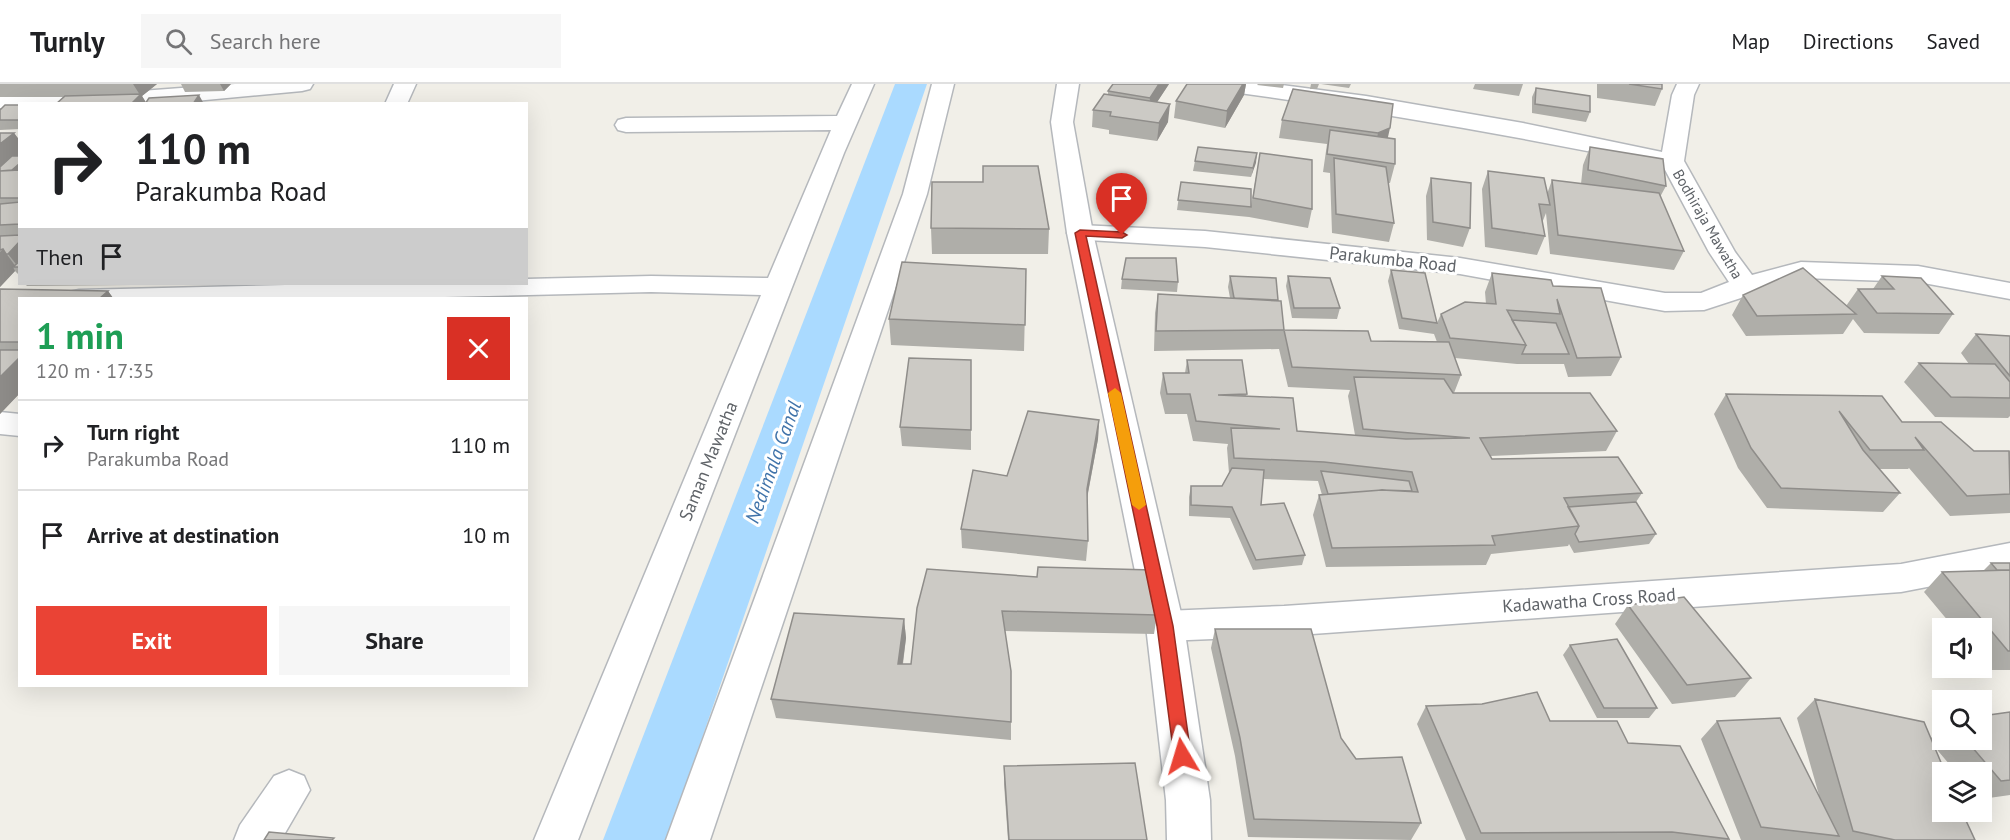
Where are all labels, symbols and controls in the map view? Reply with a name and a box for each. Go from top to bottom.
search box [141,14,561,68]
text: Turnly [30,23,105,60]
icon: search [162,25,195,58]
text: Search here [210,27,321,55]
text: Map [1731,28,1770,55]
text: Directions [1803,28,1894,55]
text: Saved [1927,28,1980,55]
text: 110 m [135,121,251,176]
icon: right [36,126,114,204]
street label: Bodhiraja Mawatha [1669,166,1747,282]
pin [1096,173,1147,235]
text: Parakumba Road [135,174,327,208]
icon: arrive [1105,182,1138,215]
icon: arrive [95,240,128,273]
street label: Parakumba Road [1328,241,1458,277]
text: Then [36,243,83,271]
text: 1 min [36,312,124,359]
button: close [447,317,510,380]
text: 120 m · 17:35 [36,358,154,384]
water label: Nedimala Canal [739,397,807,527]
street label: Saman Mawatha [674,398,742,524]
text: Turn right [87,418,179,446]
icon: right [36,429,69,462]
text: 110 m [450,431,510,459]
text: Parakumba Road [87,446,229,472]
icon: arrive [36,519,69,552]
text: Arrive at destination [87,521,279,549]
text: 10 m [462,521,510,549]
street label: Kadawatha Cross Road [1502,582,1676,618]
button: Exit [36,606,267,675]
button: Share [279,606,510,675]
map controls [1932,618,1992,822]
button: sound [1932,618,1992,678]
button: search [1932,690,1992,750]
position arrow [1150,724,1214,788]
button: layers [1932,762,1992,822]

